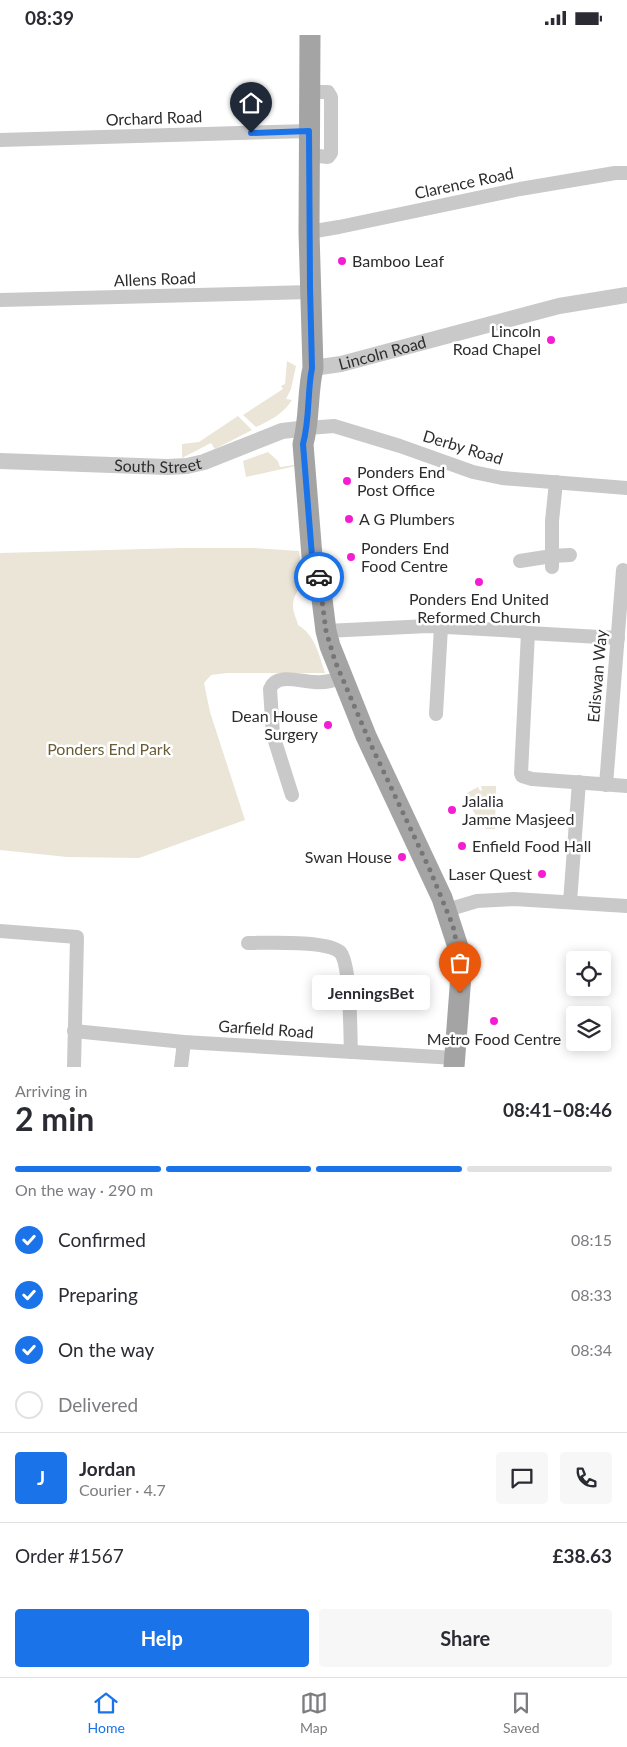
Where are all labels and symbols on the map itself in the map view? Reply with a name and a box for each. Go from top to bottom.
pin [230,82,272,133]
street label: Orchard Road [105,106,203,129]
street label: Clarence Road [413,163,515,202]
place label: Bamboo Leaf [352,251,444,270]
marker: Bamboo Leaf [336,255,348,267]
street label: Allens Road [114,268,196,289]
place label: Lincoln Road Chapel [453,321,541,358]
street label: Lincoln Road [336,332,428,373]
marker: Lincoln Road Chapel [545,334,557,346]
street label: Derby Road [421,425,505,468]
street label: South Street [114,453,204,476]
place label: Ponders End Post Office [357,462,445,499]
marker: Ponders End Post Office [341,475,353,487]
place label: A G Plumbers [359,509,455,528]
marker: A G Plumbers [343,513,355,525]
place label: Ponders End Food Centre [361,538,449,575]
marker: Ponders End Food Centre [345,551,357,563]
courier [294,552,344,602]
marker: Ponders End United Reformed Church [473,576,485,588]
place label: Ponders End United Reformed Church [409,589,549,626]
street label: Ediswan Way [583,628,610,723]
place label: Dean House Surgery [231,706,319,743]
marker: Dean House Surgery [322,719,334,731]
park label: Ponders End Park [47,739,172,758]
place label: Jalalia Jamme Masjeed [462,791,574,828]
marker: Jalalia Jamme Masjeed [446,804,458,816]
place label: Enfield Food Hall [472,836,591,855]
marker: Enfield Food Hall [456,840,468,852]
place label: Swan House [305,847,392,866]
marker: Swan House [396,851,408,863]
place label: Laser Quest [448,864,532,883]
marker: Laser Quest [536,868,548,880]
pin [439,942,481,993]
callout: JenningsBet [312,975,430,1011]
marker: Metro Food Centre [488,1015,500,1027]
street label: Garfield Road [218,1016,314,1041]
place label: Metro Food Centre [427,1029,561,1048]

